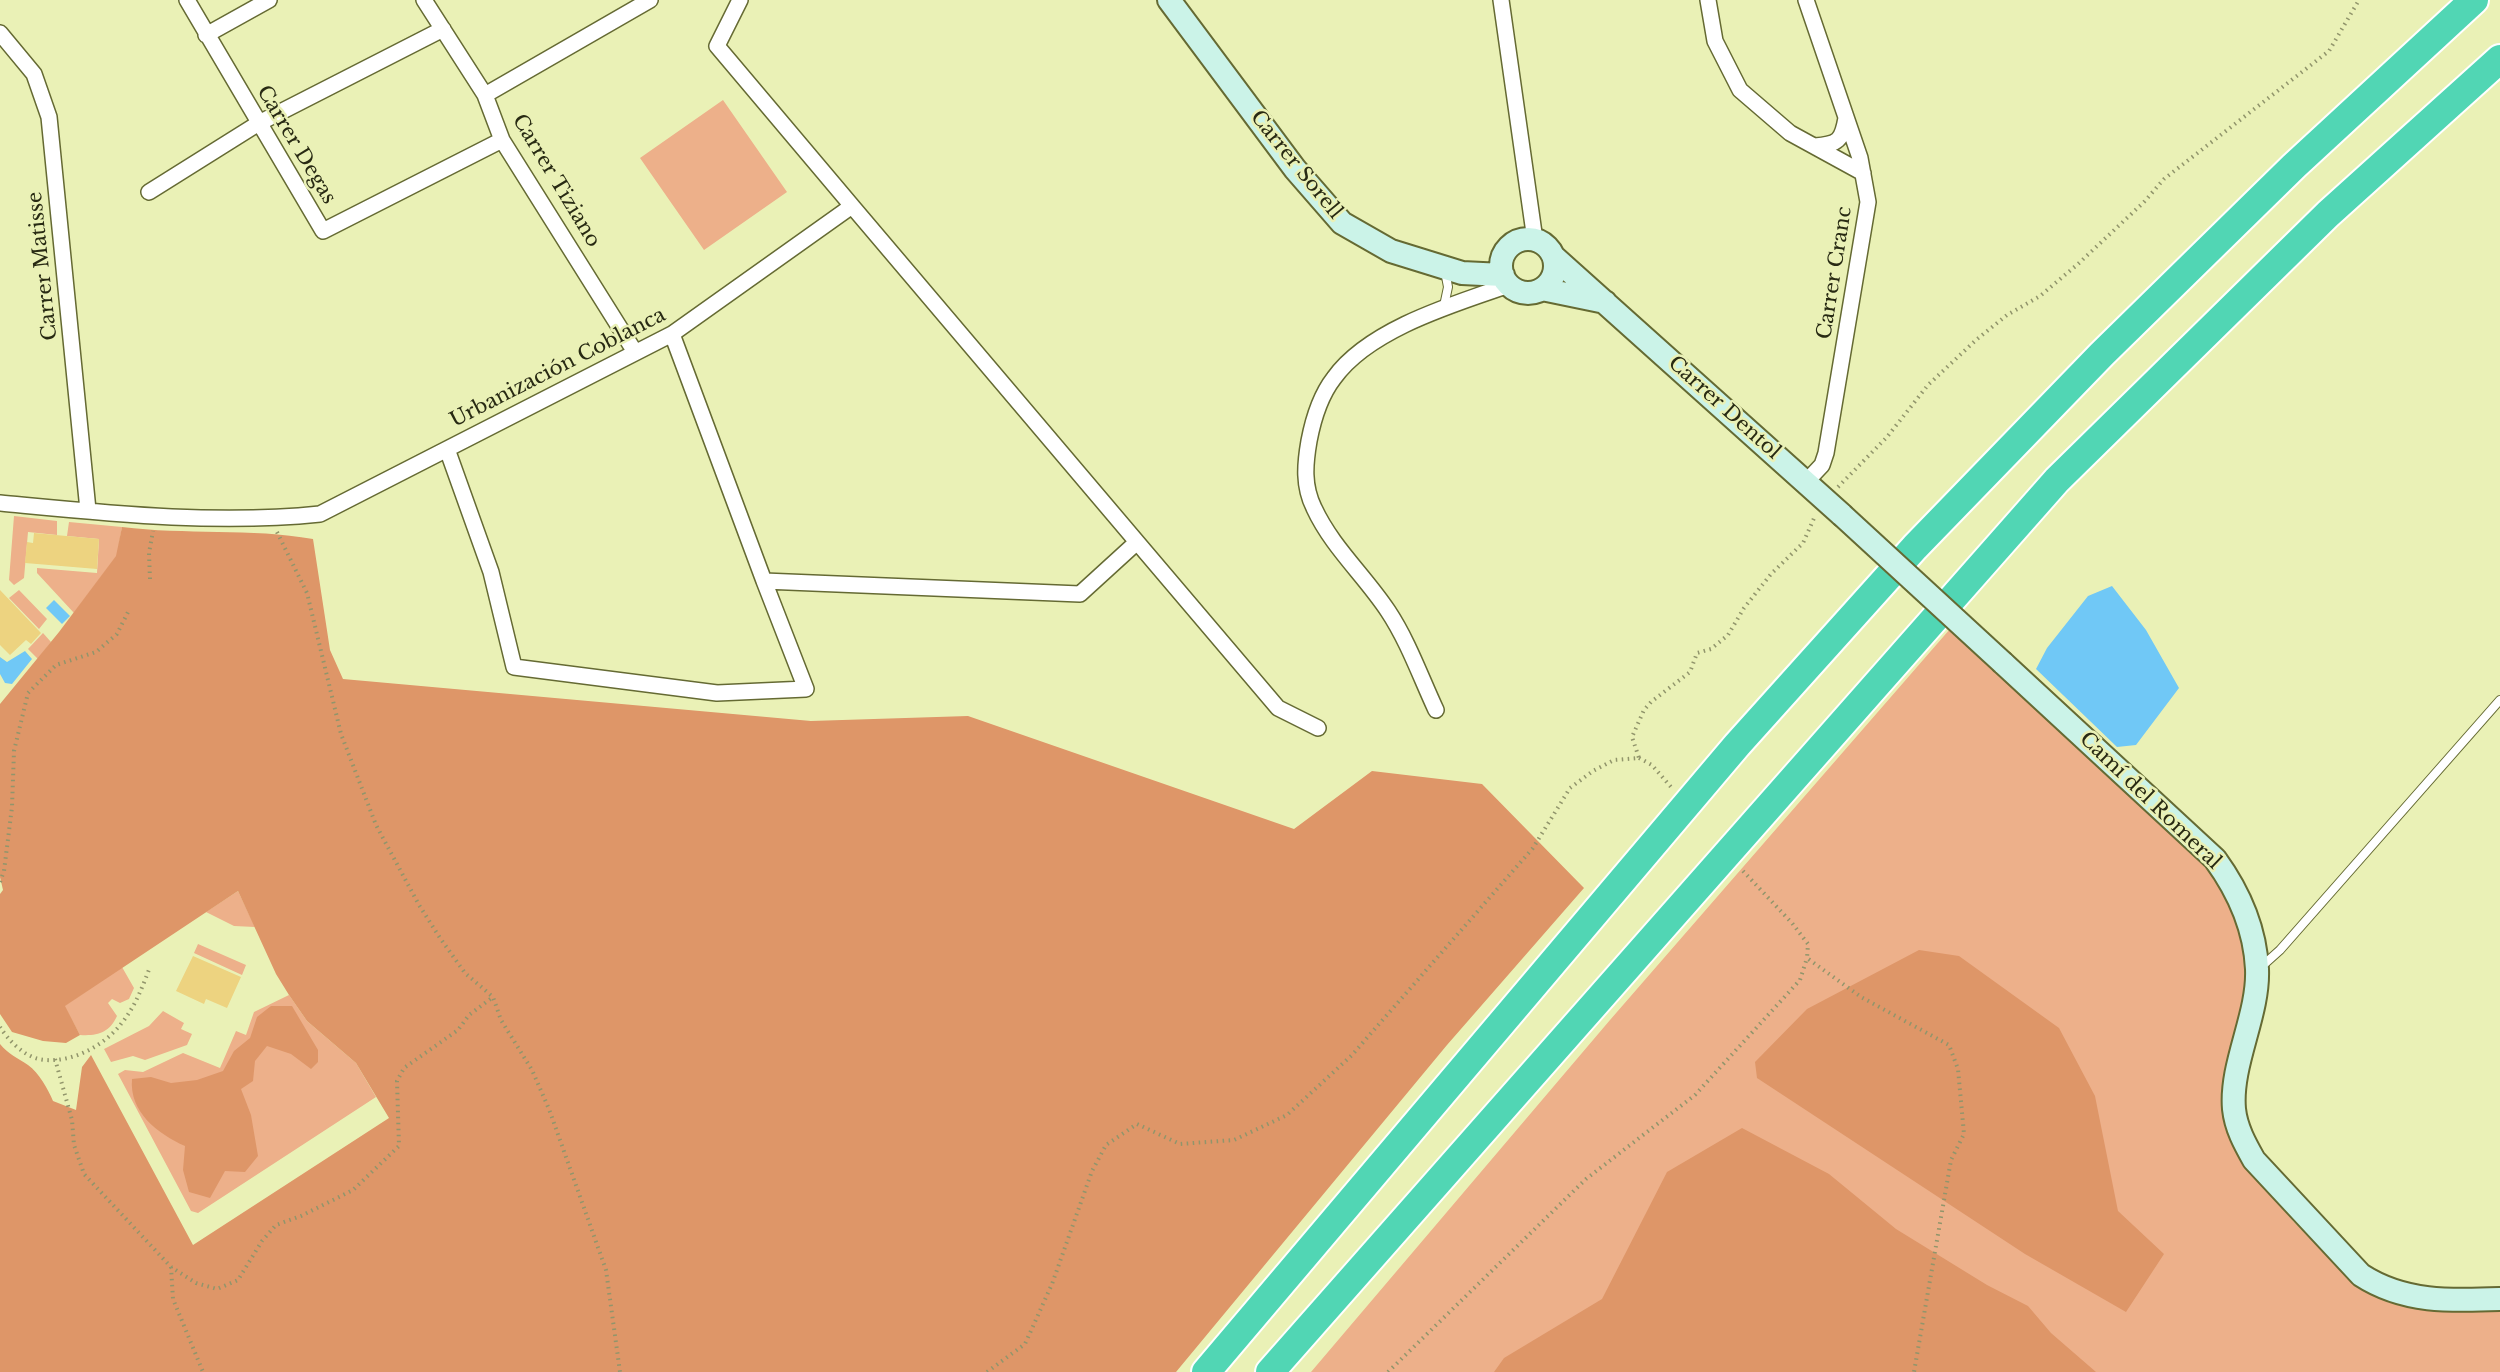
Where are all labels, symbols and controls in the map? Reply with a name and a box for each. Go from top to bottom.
street label: Carrer Degas [251,81,341,209]
street label: Carrer Sorell [1245,106,1347,224]
street label: Carrer Tiziano [507,110,605,252]
street label: Carrer Matisse [23,190,63,342]
street label: Carrer Cranc [1813,205,1857,341]
street label: Urbanización Coblanca [446,303,670,433]
street label: Carrer Dentol [1663,351,1785,465]
street label: Camí del Romeral [2074,727,2226,875]

